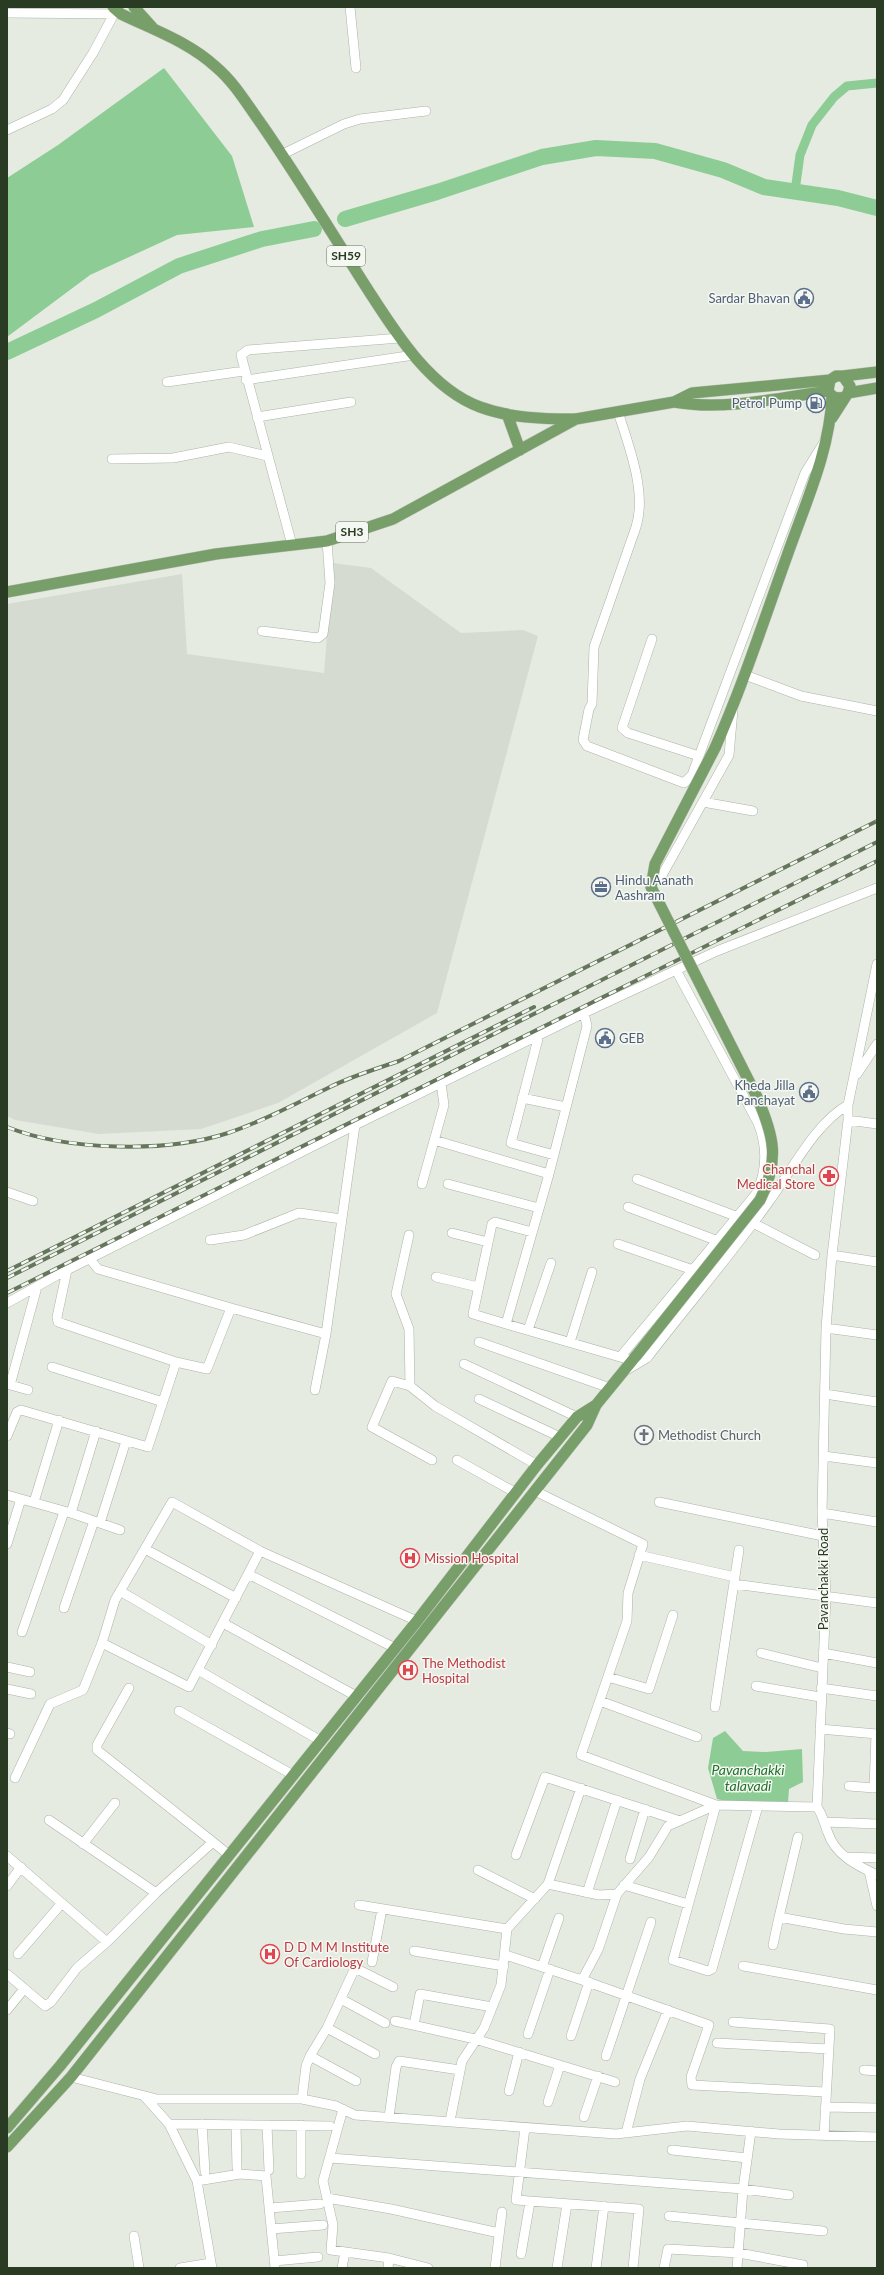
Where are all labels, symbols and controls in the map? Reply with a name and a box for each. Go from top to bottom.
road number: SH59 [327,246,365,266]
public building icon: Sardar Bhavan [793,287,815,309]
place label: Sardar Bhavan [708,290,790,306]
fuel station icon: Petrol Pump [805,392,827,414]
place label: Petrol Pump [732,395,802,411]
road number: SH3 [336,522,368,542]
place label: Hindu Aanath Aashram [615,872,693,903]
office icon: Hindu Aanath Aashram [590,876,612,898]
public building icon: GEB [594,1027,616,1049]
place label: GEB [619,1030,644,1046]
place label: Kheda Jilla Panchayat [734,1077,795,1108]
public building icon: Kheda Jilla Panchayat [798,1081,820,1103]
place label: Chanchal Medical Store [737,1161,815,1192]
pharmacy icon: Chanchal Medical Store [818,1165,840,1187]
church icon: Methodist Church [633,1424,655,1446]
place label: Methodist Church [658,1427,761,1443]
street label: Pavanchakki Road [815,1528,831,1630]
hospital icon: Mission Hospital [399,1547,421,1569]
place label: Mission Hospital [424,1550,519,1566]
place label: The Methodist Hospital [422,1655,506,1686]
hospital icon: The Methodist Hospital [397,1659,419,1681]
water label: Pavanchakki talavadi [712,1761,785,1794]
place label: D D M M Institute Of Cardiology [284,1939,389,1970]
hospital icon: D D M M Institute Of Cardiology [259,1943,281,1965]

